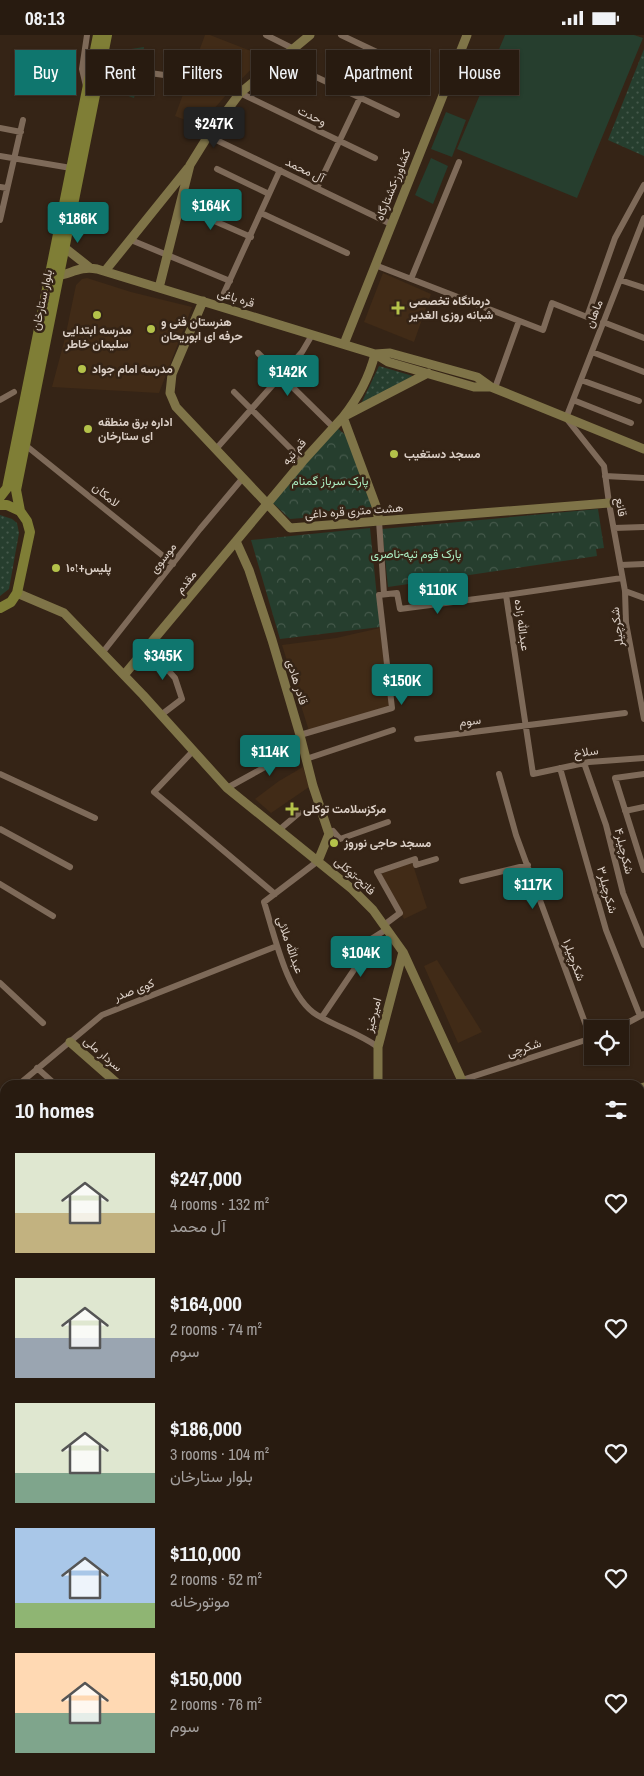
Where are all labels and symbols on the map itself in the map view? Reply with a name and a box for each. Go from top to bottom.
street label: وحدت [295,102,329,130]
pin: $247K [179,107,249,149]
street label: کشاورز-کشتارگاه [371,147,415,223]
street label: آل محمد [283,154,328,187]
pin: $164K [176,189,246,231]
pin: $186K [43,201,113,244]
street label: بلوار ستارخان [28,268,56,332]
street label: قره باغی [215,285,257,311]
place label: درمانگاه تخصصی شبانه روزی الغدیر [408,293,494,323]
street label: ماهان [581,298,607,330]
marker: درمانگاه تخصصی شبانه روزی الغدیر [391,301,405,315]
marker: مدرسه ابتدایی سلیمان خاطر [91,309,103,321]
place label: هنرستان فنی و حرفه ای ابوریحان [161,314,243,344]
place label: مدرسه ابتدایی سلیمان خاطر [62,322,132,352]
marker: هنرستان فنی و حرفه ای ابوریحان [145,323,157,335]
pin: $142K [253,355,323,397]
place label: مدرسه امام جواد [92,361,173,377]
marker: مدرسه امام جواد [76,363,88,375]
place label: اداره برق منطقه ای ستارخان [98,414,173,444]
marker: اداره برق منطقه ای ستارخان [82,423,94,435]
street label: قم تپه [278,435,310,469]
place label: مسجد دستغیب [404,446,481,462]
marker: مسجد دستغیب [388,448,400,460]
park label: پارک سرباز گمنام [292,473,369,489]
street label: لامکان [89,479,123,511]
street label: قانع [610,496,631,518]
street label: هشت متری قره داغی [304,500,404,522]
street label: موسوی [146,539,180,577]
park label: پارک قوم تپه-ناصری [370,546,462,562]
place label: پلیس+۱۰۱ [66,560,112,576]
marker: پلیس+۱۰۱ [50,562,62,574]
street label: مقدم [172,567,200,597]
pin: $110K [403,573,473,615]
street label: عبدالله زاده [510,598,534,652]
street label: شکرچیلر [607,606,628,649]
pin: $345K [128,639,198,681]
street label: قادر هادی [282,657,312,707]
pin: $150K [367,663,437,706]
street label: سوم [458,712,482,730]
pin: $114K [235,735,305,777]
street label: سلاخ [573,742,599,763]
place label: مرکزسلامت توکلی [303,801,387,817]
marker: مرکزسلامت توکلی [285,802,299,816]
street label: شکرچیلر۴ [611,826,637,876]
place label: مسجد حاجی نوروز [343,835,432,851]
marker: مسجد حاجی نوروز [328,837,340,849]
street label: فاتح-توکلی [330,853,379,899]
street label: شکرچیلر۳ [593,865,621,915]
pin: $117K [498,867,568,910]
street label: عبدالله ملائی [273,914,307,976]
pin: $104K [326,935,396,978]
street label: شکرچیلر۱ [559,937,589,983]
street label: کوی صدر [110,975,157,1005]
street label: امیرخیز [360,996,385,1035]
street label: سردار ملی [80,1033,126,1075]
street label: شکرچی [505,1035,543,1061]

